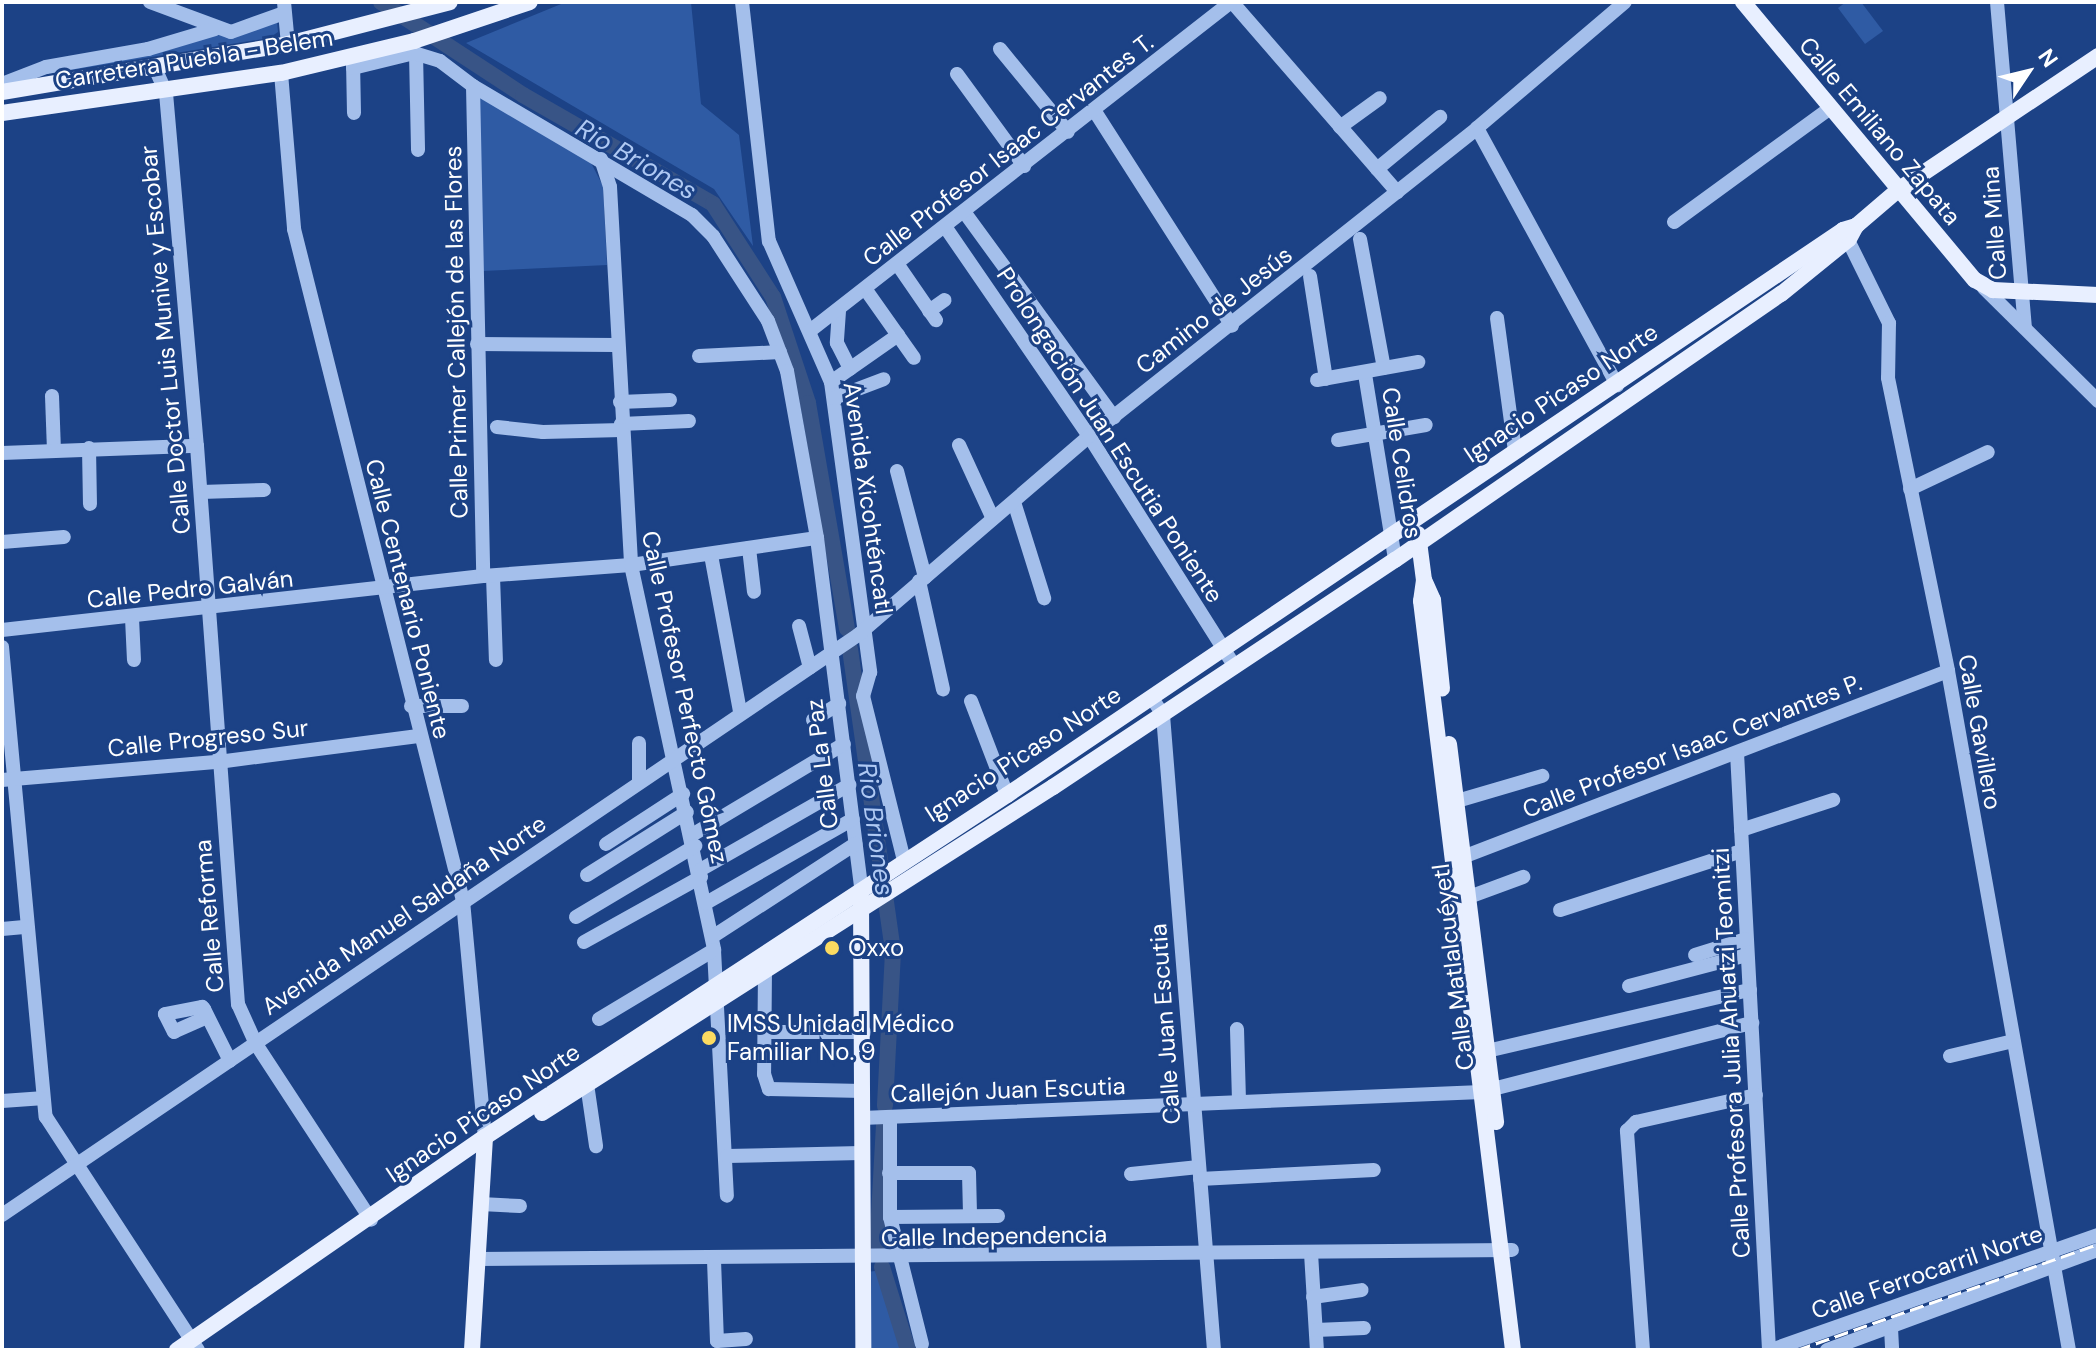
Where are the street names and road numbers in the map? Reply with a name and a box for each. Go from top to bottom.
street label: Carretera Puebla - Belem [53,23,335,95]
street label: Calle Profesor Isaac Cervantes T. [857,28,1159,272]
street label: Calle Emiliano Zapata [1793,31,1967,231]
street label: Calle Doctor Luis Munive y Escobar [134,144,196,536]
street label: Calle Primer Callejón de las Flores [438,145,474,519]
street label: Calle Mina [1976,165,2012,281]
street label: Camino de Jesús [1130,240,1298,380]
street label: Prolongación Juan Escutia Poniente [991,262,1229,608]
street label: Ignacio Picaso Norte [1459,317,1663,469]
street label: Avenida Xicohténcatl [837,380,899,616]
street label: Calle Celidros [1376,385,1428,541]
street label: Calle Centenario Poniente [359,456,457,742]
street label: Calle Profesor Perfecto Gómez [636,528,734,866]
street label: Calle Pedro Galván [85,564,295,614]
street label: Calle Gavillero [1952,652,2008,812]
street label: Calle Profesor Isaac Cervantes P. [1518,668,1866,824]
street label: Ignacio Picaso Norte [920,680,1126,828]
street label: Calle La Paz [800,697,844,831]
street label: Calle Progreso Sur [106,713,310,763]
street label: Avenida Manuel Saldaña Norte [256,809,552,1021]
street label: Calle Reforma [188,838,230,994]
street label: Calle Profesora Julia Ahuatzi Teomitzi [1706,847,1756,1259]
street label: Calle Matlalcuéyetl [1426,862,1480,1072]
street label: Calle Juan Escutia [1144,923,1186,1125]
street label: Ignacio Picaso Norte [381,1037,585,1189]
street label: Callejón Juan Escutia [890,1072,1126,1108]
street label: Calle Ferrocarril Norte [1807,1219,2047,1325]
street label: Calle Independencia [881,1220,1107,1252]

